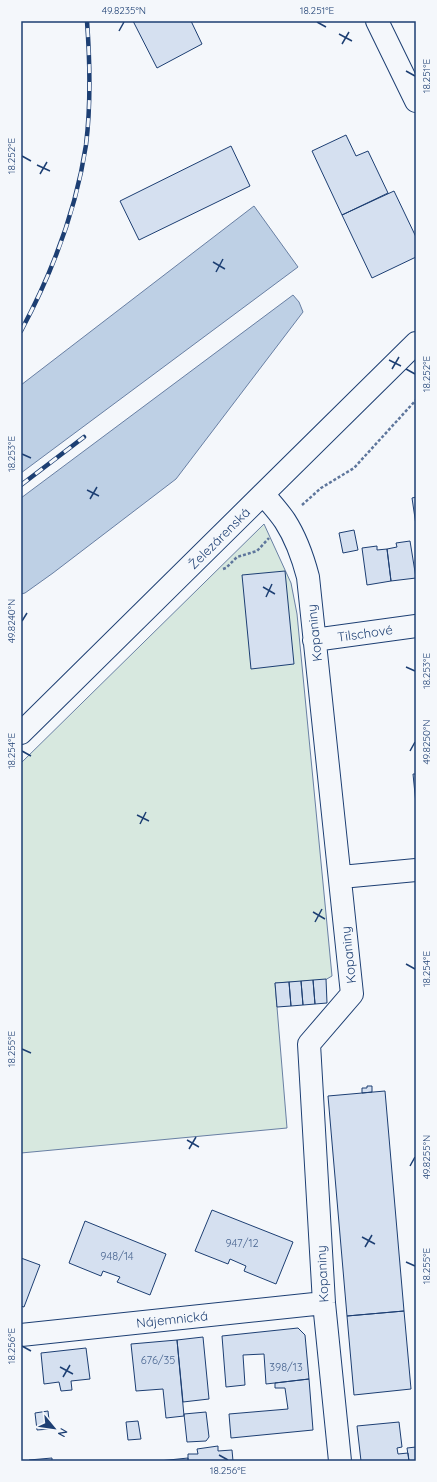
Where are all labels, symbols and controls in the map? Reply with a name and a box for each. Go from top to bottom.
text: 49.8235°N [102,4,146,17]
text: 18.251°E [300,4,335,17]
text: 18.251°E [420,58,433,93]
text: 18.252°E [5,137,18,174]
text: 18.252°E [420,355,433,392]
text: 18.253°E [5,436,18,472]
street label: Železárenská [185,504,253,572]
text: 49.8240°N [5,599,18,643]
street label: Kopaniny [303,604,325,662]
street label: Tilschové [336,621,394,645]
text: 18.253°E [420,653,433,689]
text: 49.8250°N [420,720,433,765]
text: 18.254°E [5,733,18,769]
street label: Kopaniny [337,926,359,984]
text: 18.254°E [420,951,433,987]
text: 18.255°E [5,1031,18,1067]
text: 49.8255°N [420,1135,433,1179]
house number: 947/12 [225,1236,259,1250]
street label: Kopaniny [313,1245,331,1303]
text: 18.255°E [420,1248,433,1284]
house number: 948/14 [100,1249,134,1263]
street label: Nájemnická [135,1307,209,1331]
text: 18.256°E [5,1328,18,1364]
house number: 676/35 [141,1353,175,1367]
house number: 398/13 [269,1360,303,1374]
north arrow [34,1408,74,1448]
text: N [55,1426,71,1440]
text: 18.256°E [210,1464,246,1477]

